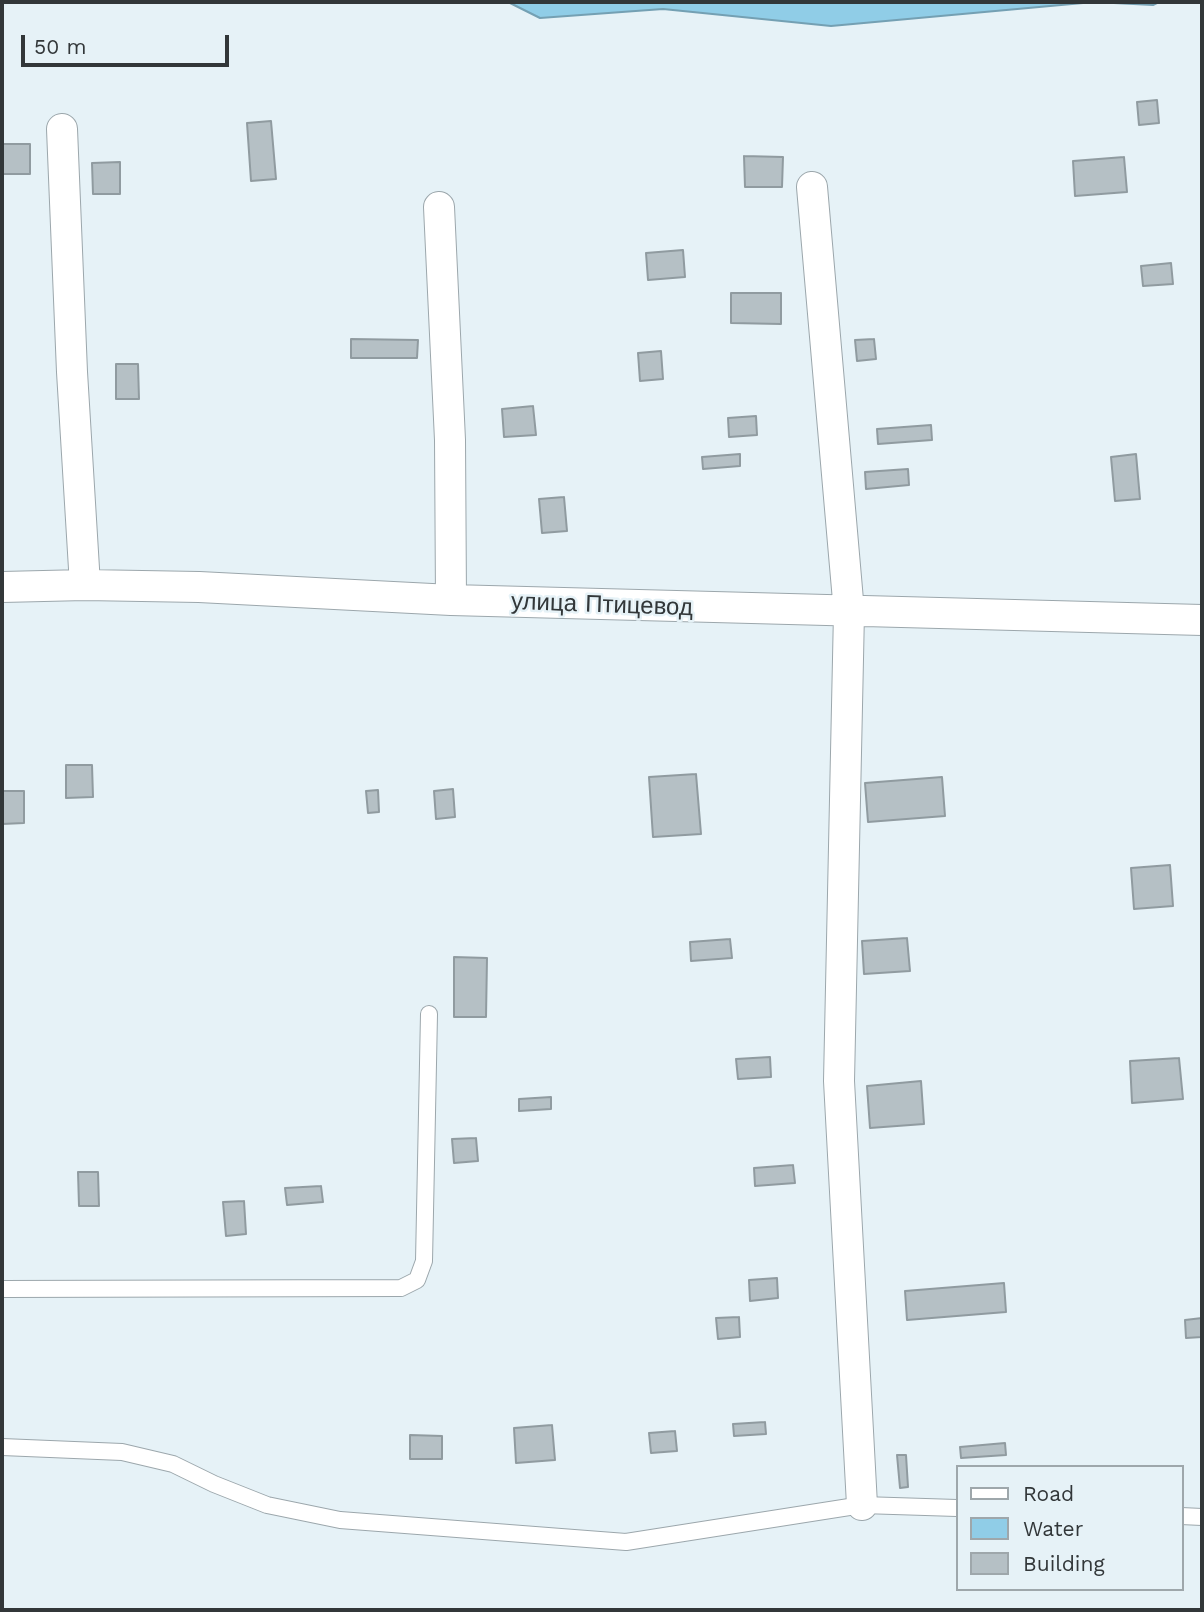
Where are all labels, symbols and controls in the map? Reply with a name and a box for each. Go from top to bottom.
scale bar [24,21,233,65]
text: 50 m [34,34,86,59]
street label: улица Птицевод [511,587,693,623]
legend [956,1465,1183,1591]
text: Road [1023,1481,1074,1506]
text: Water [1023,1516,1083,1541]
text: Building [1023,1551,1105,1576]

